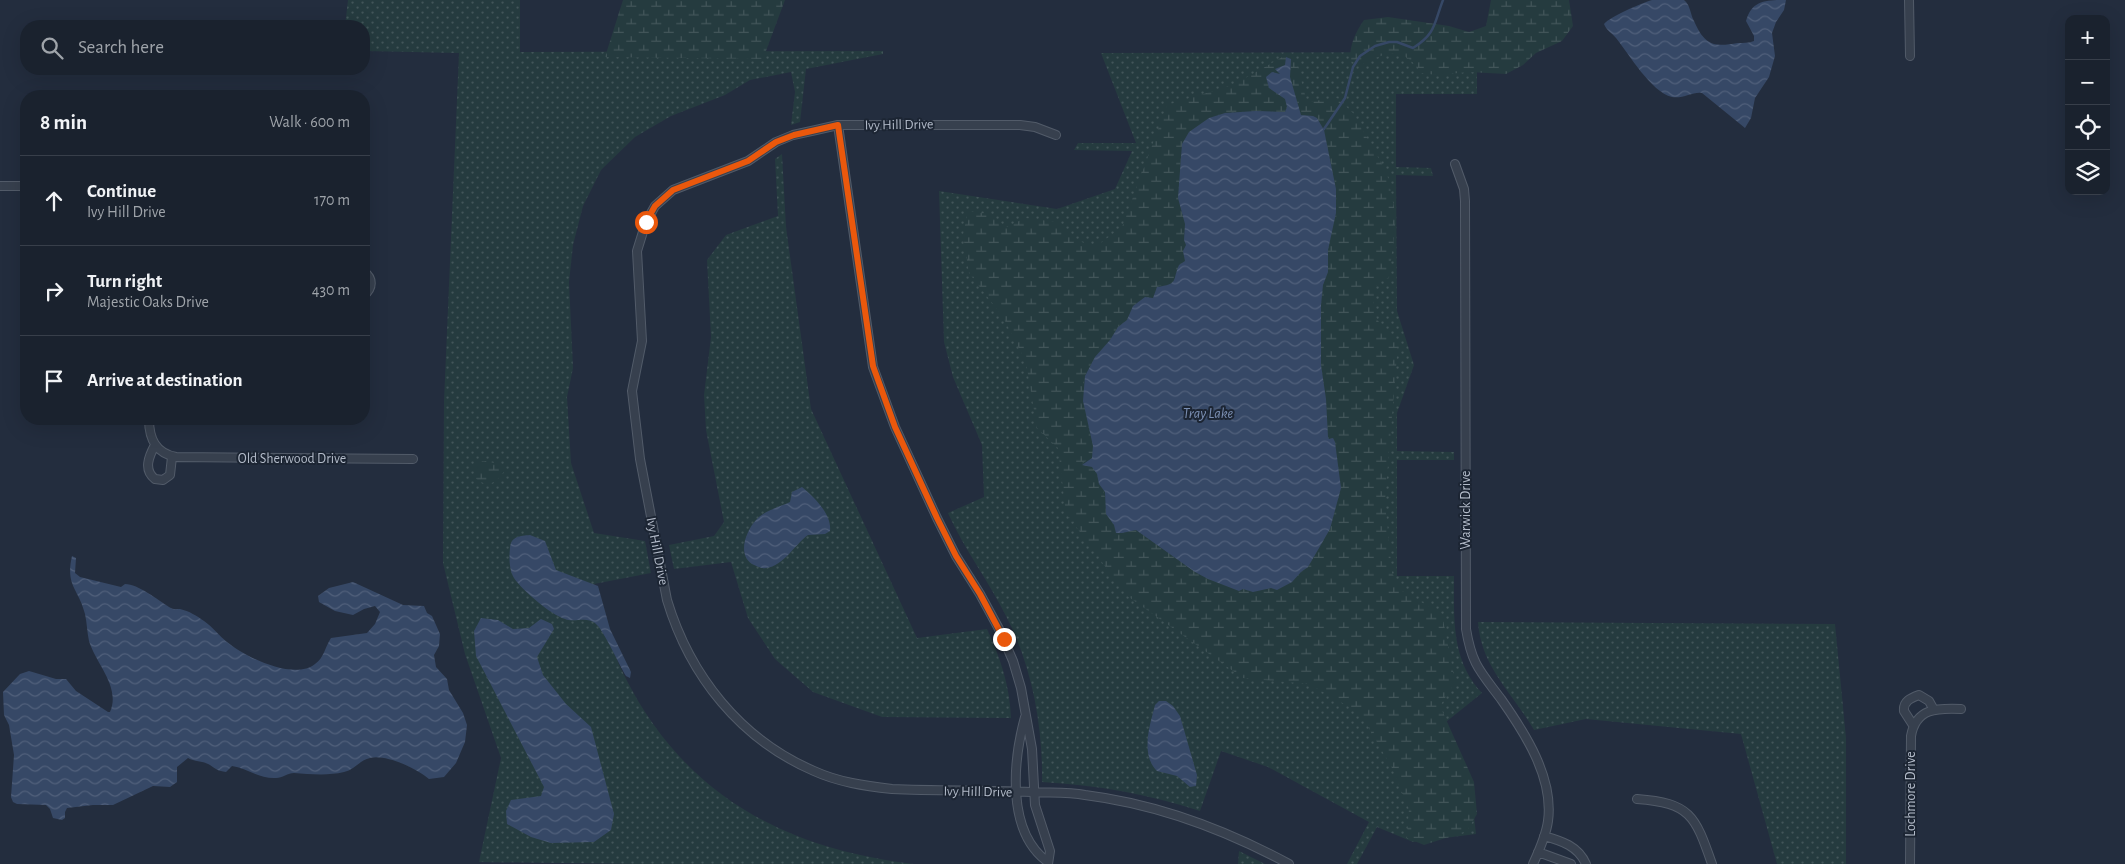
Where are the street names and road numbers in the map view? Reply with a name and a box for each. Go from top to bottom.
street label: Ivy Hill Drive [864,117,934,133]
street label: Old Sherwood Drive [238,452,346,466]
street label: Warwick Drive [1459,471,1473,549]
street label: Ivy Hill Drive [644,516,670,586]
street label: Lochmore Drive [1904,751,1918,837]
street label: Ivy Hill Drive [943,784,1013,800]

